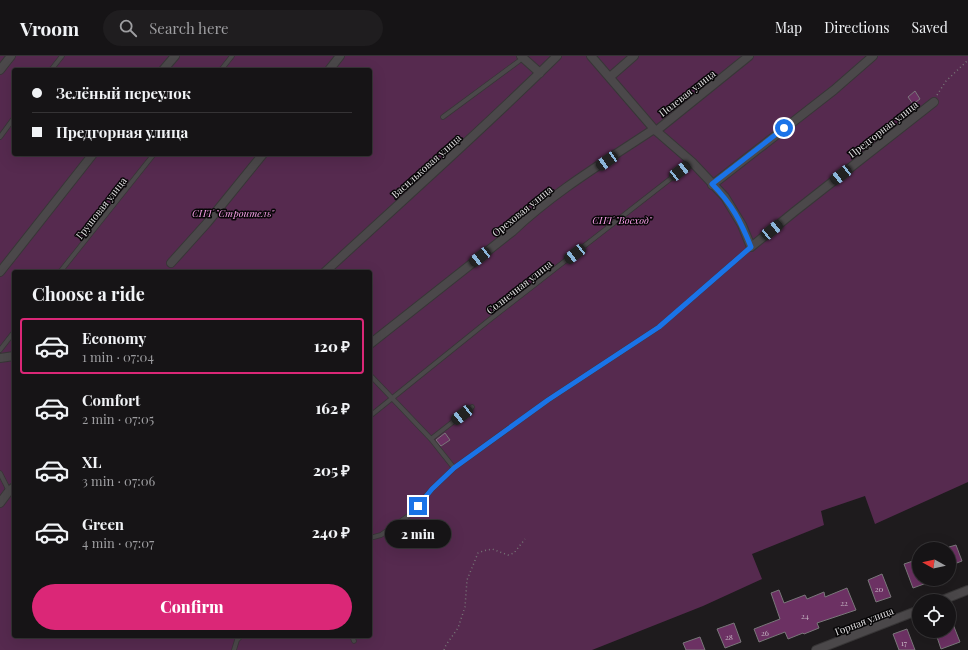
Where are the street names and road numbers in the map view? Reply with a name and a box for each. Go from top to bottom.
street label: Полевая улица [656,66,718,120]
street label: Предгорная улица [845,97,921,161]
street label: Васильковая улица [388,131,464,201]
street label: Грушовая улица [72,174,130,242]
street label: Ореховая улица [489,182,555,240]
street label: Солнечная улица [483,257,555,317]
street label: Горная улица [833,603,895,639]

